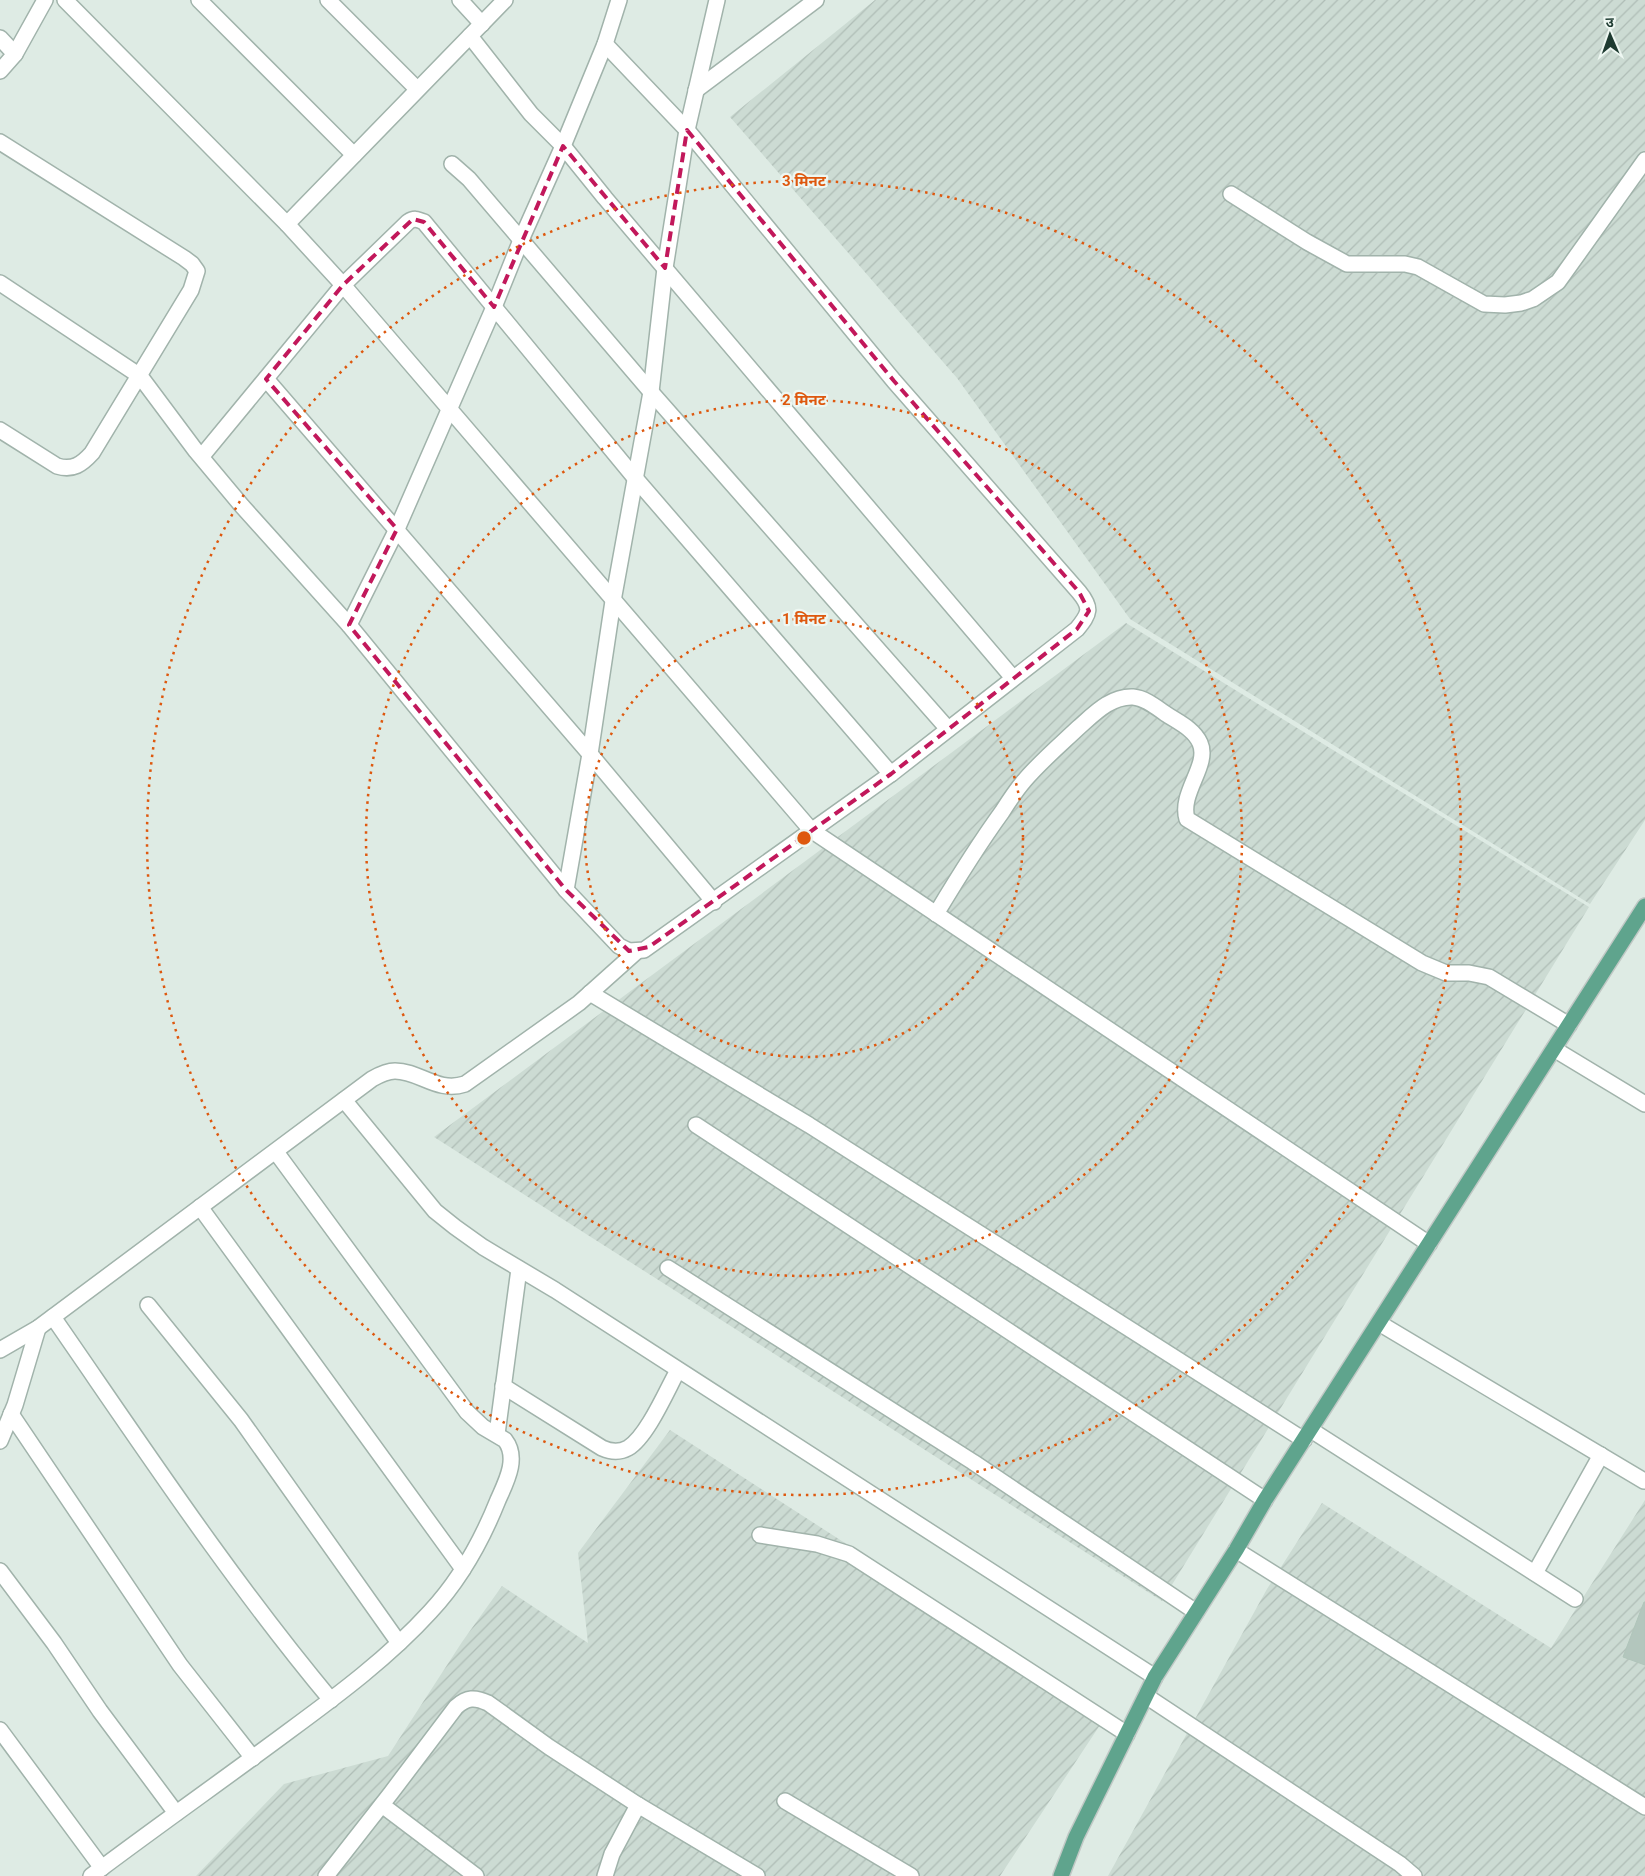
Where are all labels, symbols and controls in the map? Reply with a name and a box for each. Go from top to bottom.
north arrow [1585,10,1635,60]
text: उ [1605,14,1615,30]
text: 3 मिनट [782,172,827,190]
text: 2 मिनट [782,391,827,409]
text: 1 मिनट [782,610,827,628]
centre of rings [795,829,813,847]

